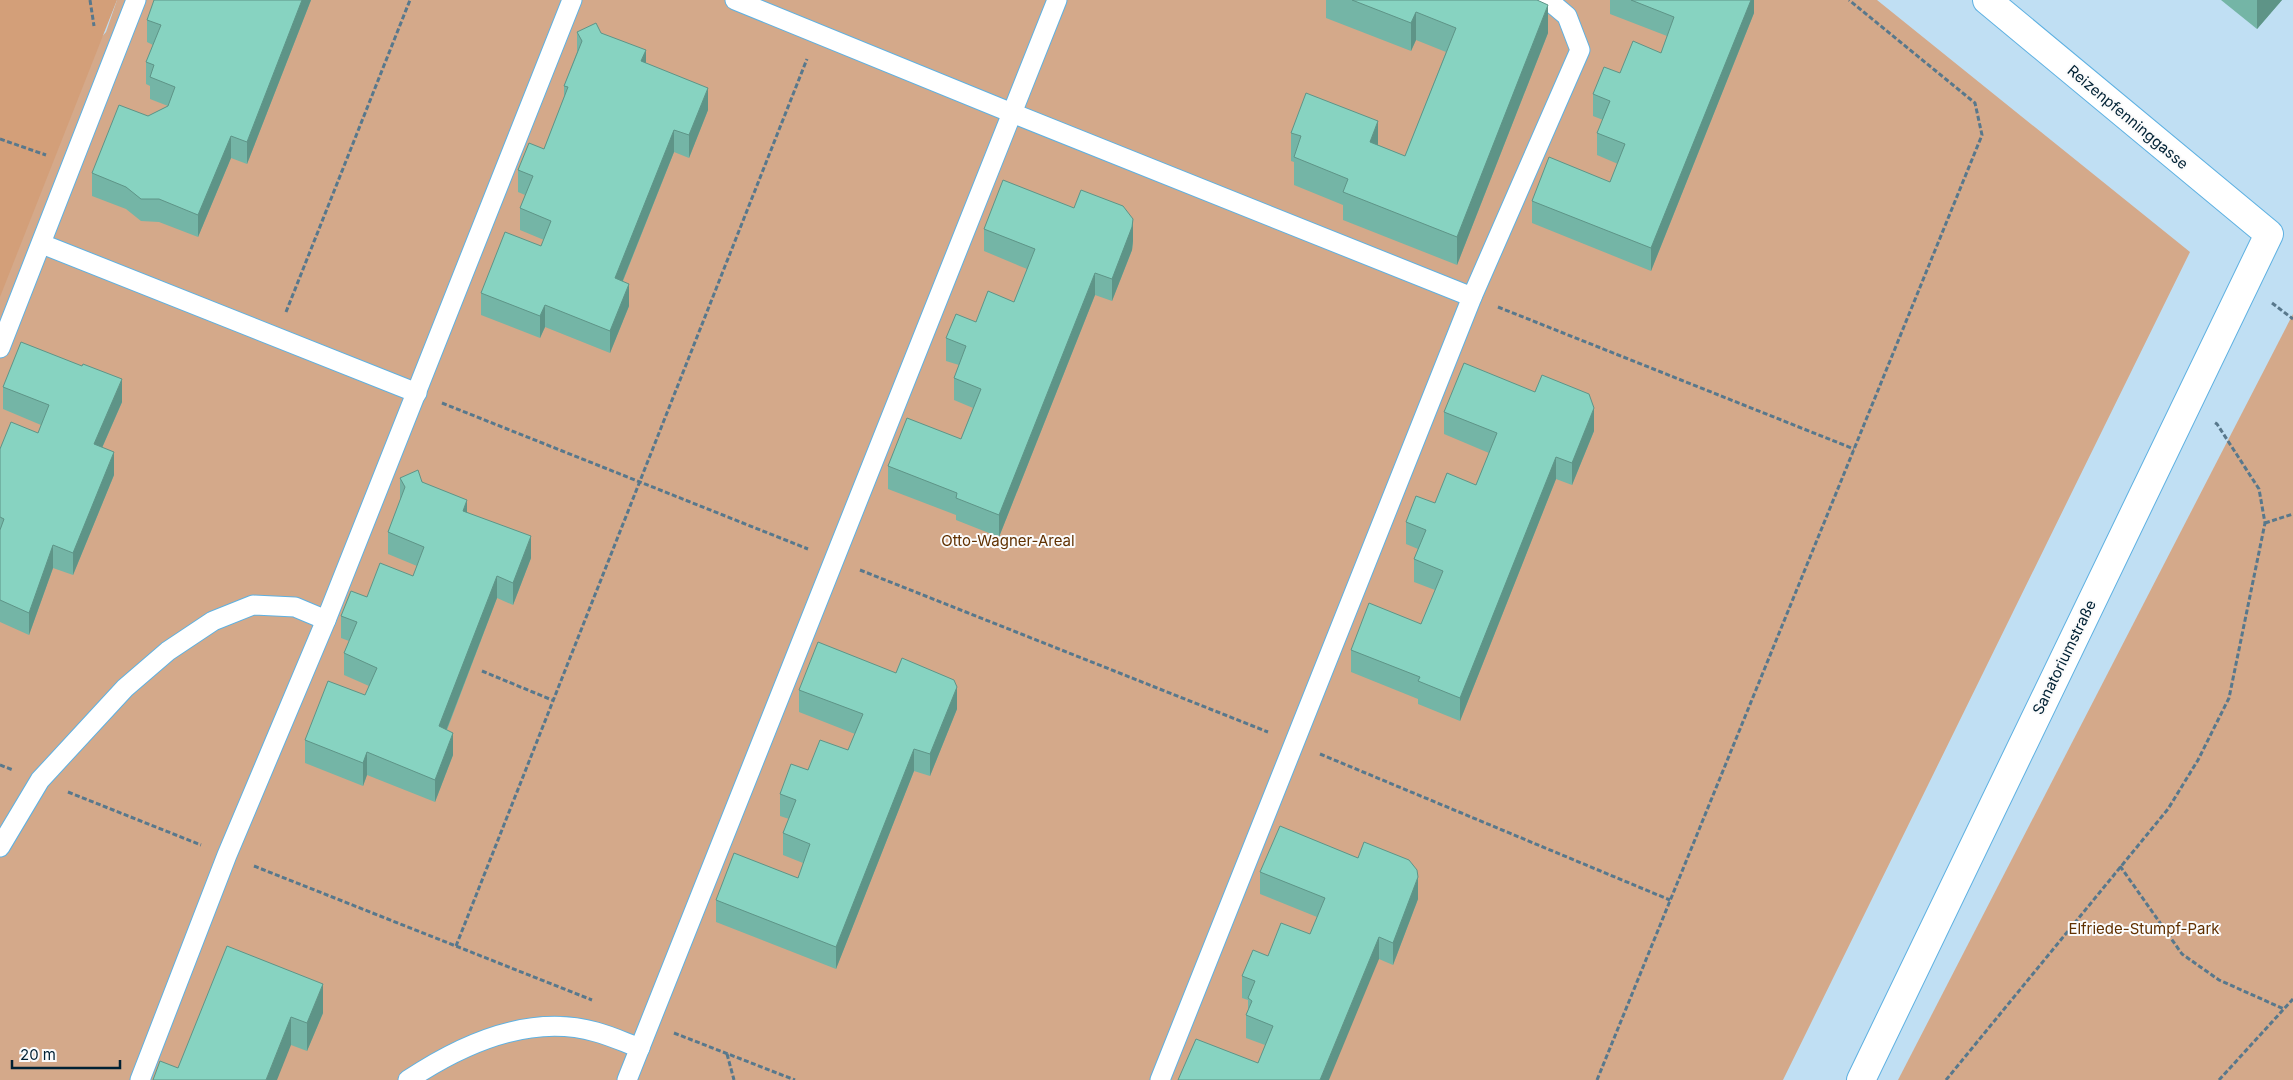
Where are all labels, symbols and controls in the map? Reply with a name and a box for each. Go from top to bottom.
street label: Reizenpfenninggasse [2064,61,2192,173]
park label: Otto-Wagner-Areal [941,531,1075,550]
street label: Sanatoriumstraße [2028,596,2100,718]
park label: Elfriede-Stumpf-Park [2068,919,2220,938]
scale bar [12,1038,120,1070]
text: 20 m [20,1045,56,1064]

